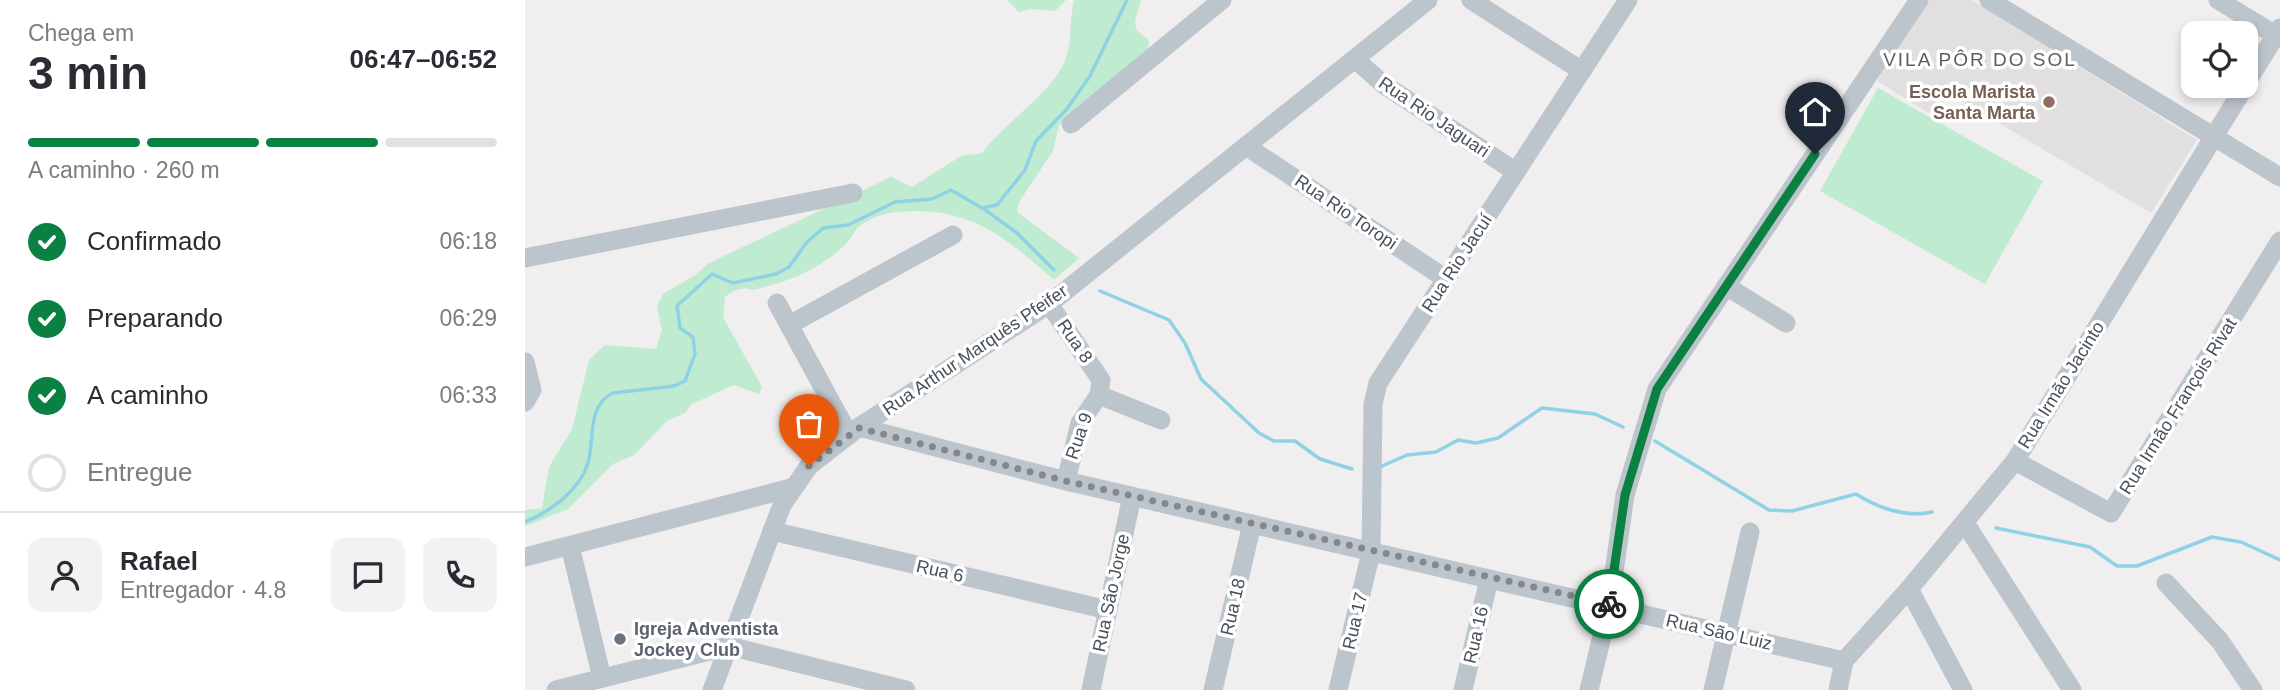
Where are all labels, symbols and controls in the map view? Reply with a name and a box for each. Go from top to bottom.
text: Chega em [28,20,134,46]
map controls [2181,21,2258,98]
button: locate [2181,21,2258,98]
text: 06:47–06:52 [350,44,497,74]
text: 3 min [28,47,148,99]
district label: VILA PÔR DO SOL [1883,49,2077,70]
street label: Rua Rio Jaguari [1375,73,1493,161]
pin [1785,82,1845,154]
place label: Escola Marista Santa Marta [1909,82,2036,123]
icon: home [1796,93,1834,131]
marker: Escola Marista Santa Marta [2041,94,2057,110]
text: A caminho · 260 m [28,157,220,183]
street label: Rua Rio Toropi [1291,171,1401,253]
street label: Rua Rio Jacuí [1418,210,1496,316]
icon: check [28,223,66,261]
text: Confirmado [87,226,221,256]
text: 06:18 [439,228,497,254]
street label: Rua Arthur Marquês Pfeifer [879,281,1071,419]
icon: check [28,300,66,338]
text: Preparando [87,303,223,333]
text: 06:29 [439,305,497,331]
street label: Rua Irmão François Rivat [2115,314,2241,498]
street label: Rua 8 [1053,315,1097,367]
street label: Rua Irmão Jacinto [2014,318,2108,452]
icon: check [28,377,66,415]
text: A caminho [87,380,208,410]
text: 06:33 [439,382,497,408]
pin [779,394,839,466]
icon: bag [790,405,828,443]
street label: Rua 9 [1062,410,1096,462]
text: Entregue [87,457,193,487]
street label: Rua São Jorge [1089,532,1133,654]
button: person [28,538,102,612]
button: chat [331,538,405,612]
button: phone [423,538,497,612]
text: Rafael [120,546,198,576]
street label: Rua 6 [914,556,966,586]
courier [1574,569,1644,639]
street label: Rua 18 [1217,576,1249,638]
text: Entregador · 4.8 [120,577,286,603]
icon: bike [1590,585,1628,623]
street label: Rua 17 [1339,590,1371,652]
street label: Rua 16 [1460,604,1492,666]
street label: Rua São Luiz [1664,610,1774,654]
place label: Igreja Adventista Jockey Club [634,619,779,660]
marker: Igreja Adventista Jockey Club [612,631,628,647]

